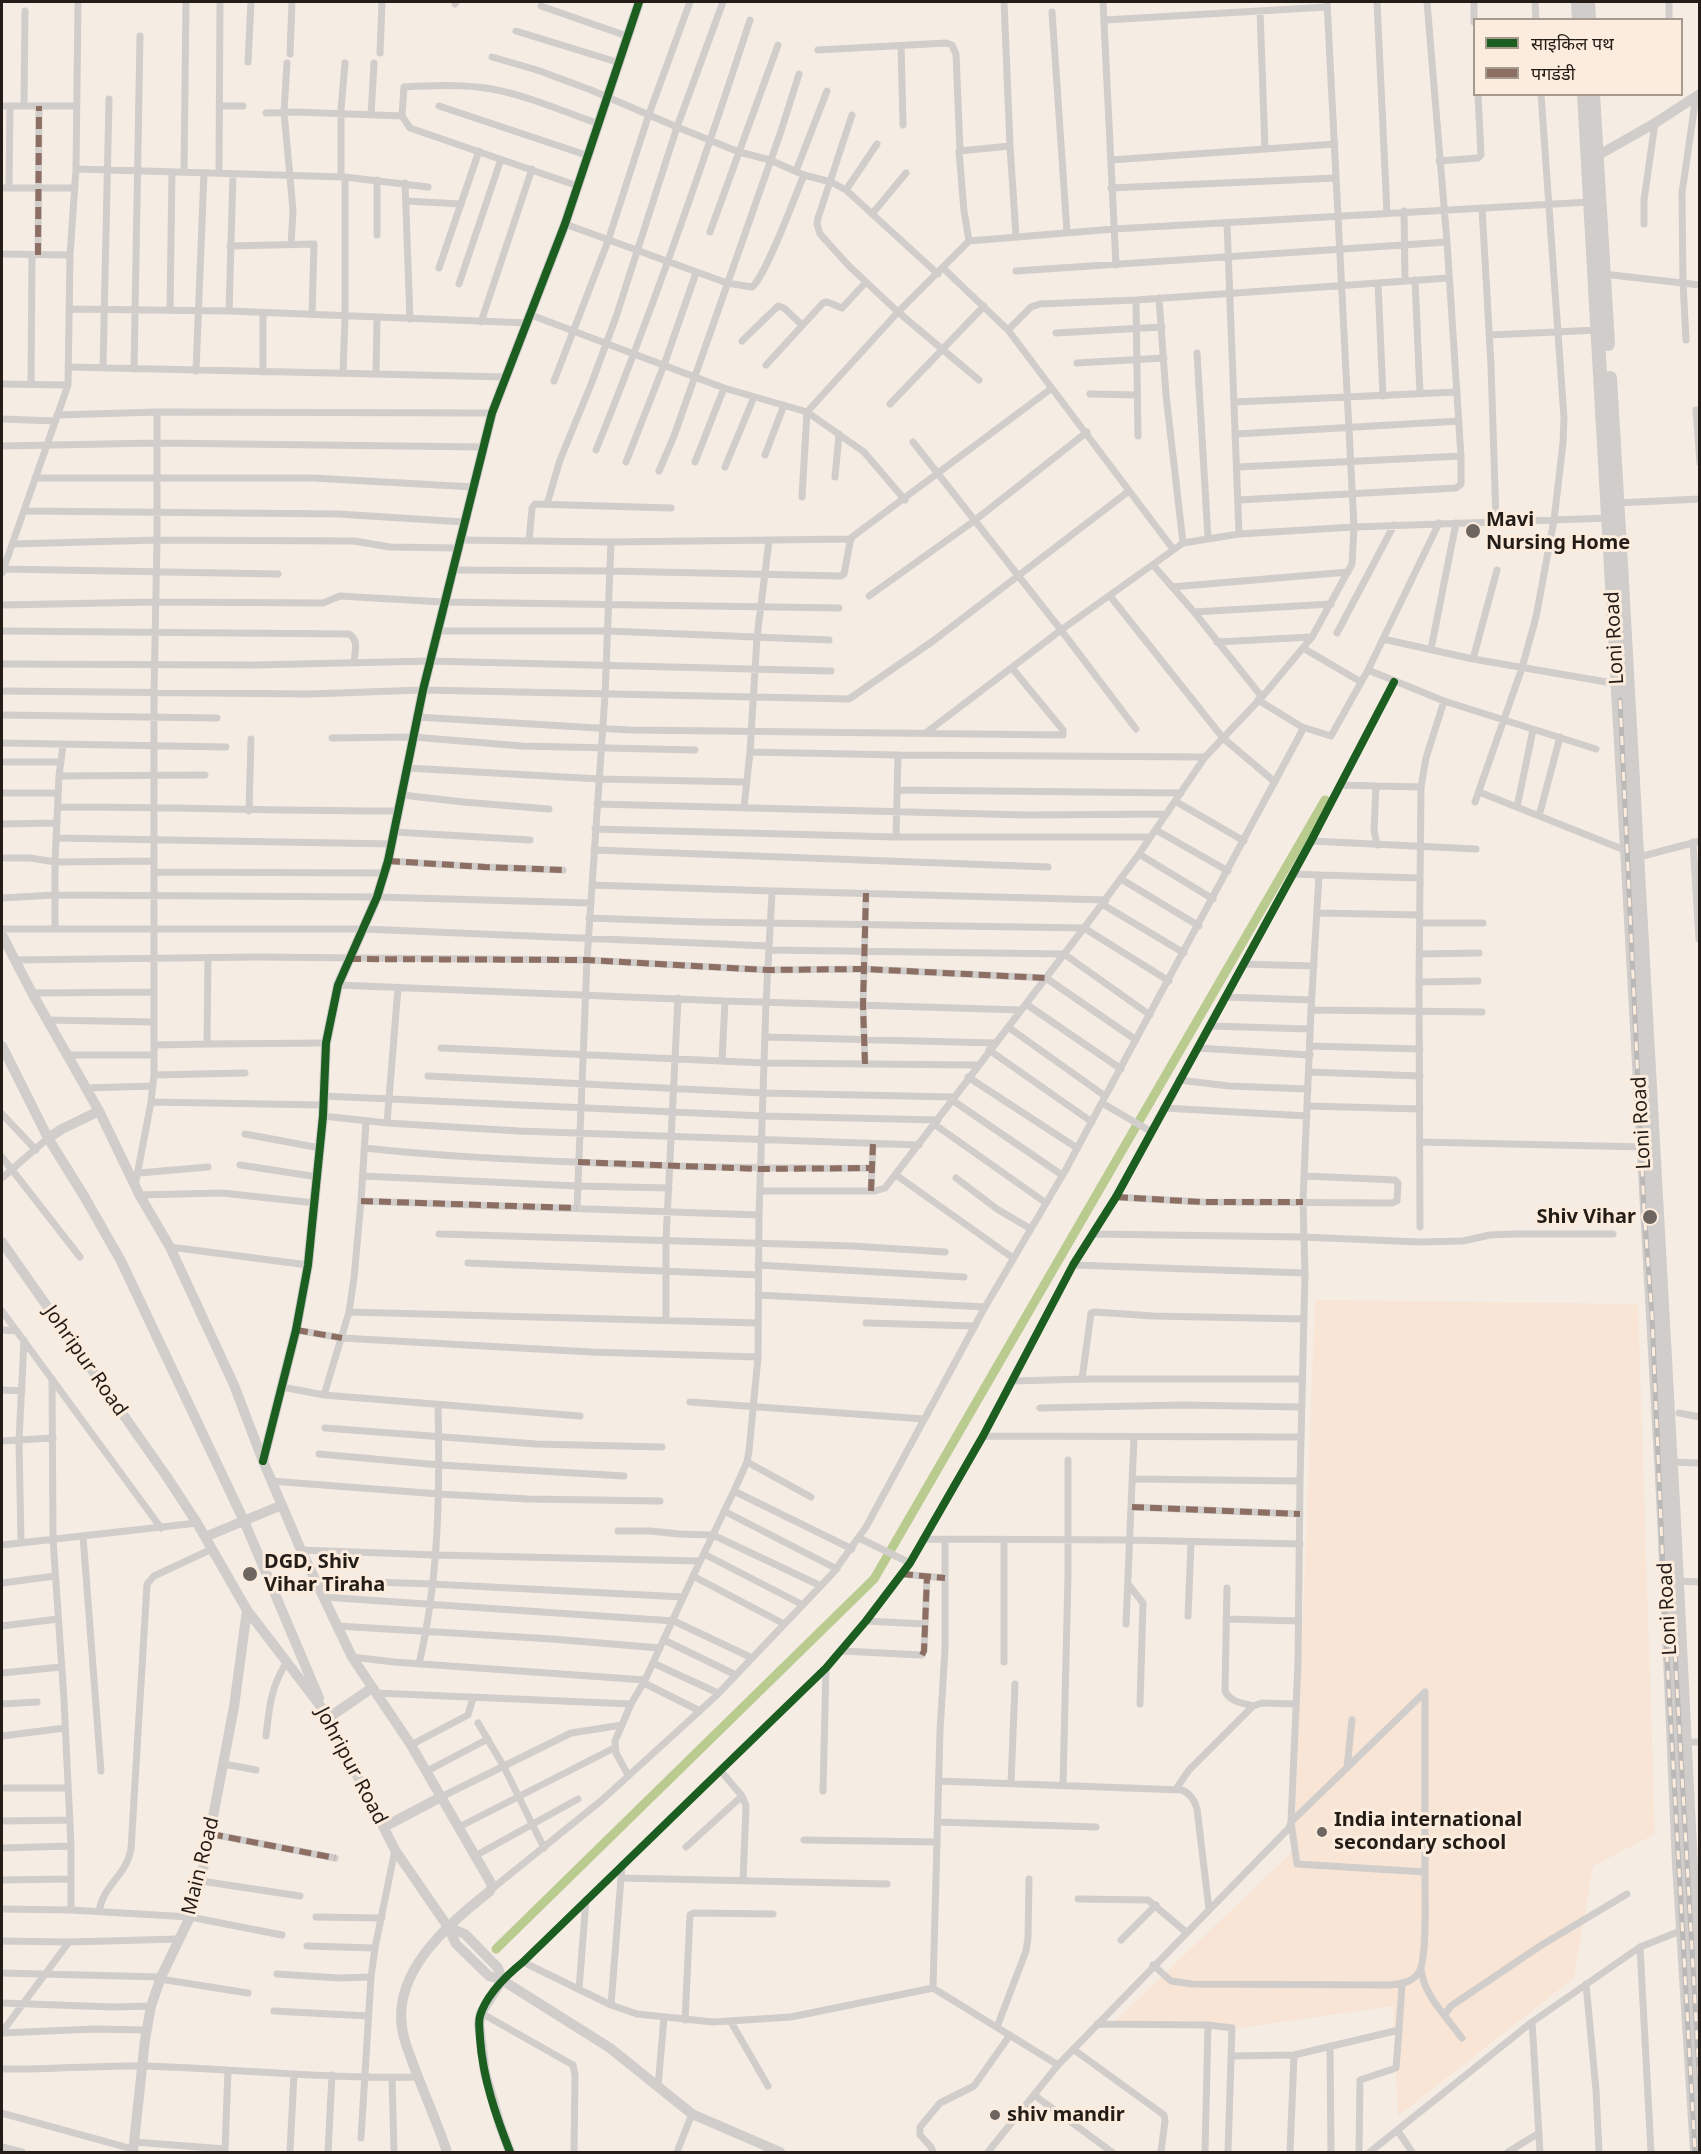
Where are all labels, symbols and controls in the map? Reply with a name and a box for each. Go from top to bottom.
legend [1473,18,1683,96]
text: साइकिल पथ [1531,31,1614,55]
text: पगडंडी [1531,61,1575,85]
place label: Mavi Nursing Home [1486,508,1630,555]
marker: Mavi Nursing Home [1464,522,1482,540]
street label: Loni Road [1601,591,1629,685]
street label: Loni Road [1628,1076,1656,1170]
place label: Shiv Vihar [1536,1205,1636,1229]
marker: Shiv Vihar [1641,1208,1659,1226]
street label: Johripur Road [38,1301,132,1421]
place label: DGD, Shiv Vihar Tiraha [264,1550,385,1597]
street label: Loni Road [1654,1562,1682,1656]
marker: DGD, Shiv Vihar Tiraha [241,1565,259,1583]
street label: Johripur Road [310,1703,392,1829]
place label: India international secondary school [1334,1808,1522,1855]
street label: Main Road [177,1815,225,1917]
marker: India international secondary school [1315,1825,1329,1839]
place label: shiv mandir [1007,2103,1125,2127]
marker: shiv mandir [988,2108,1002,2122]

